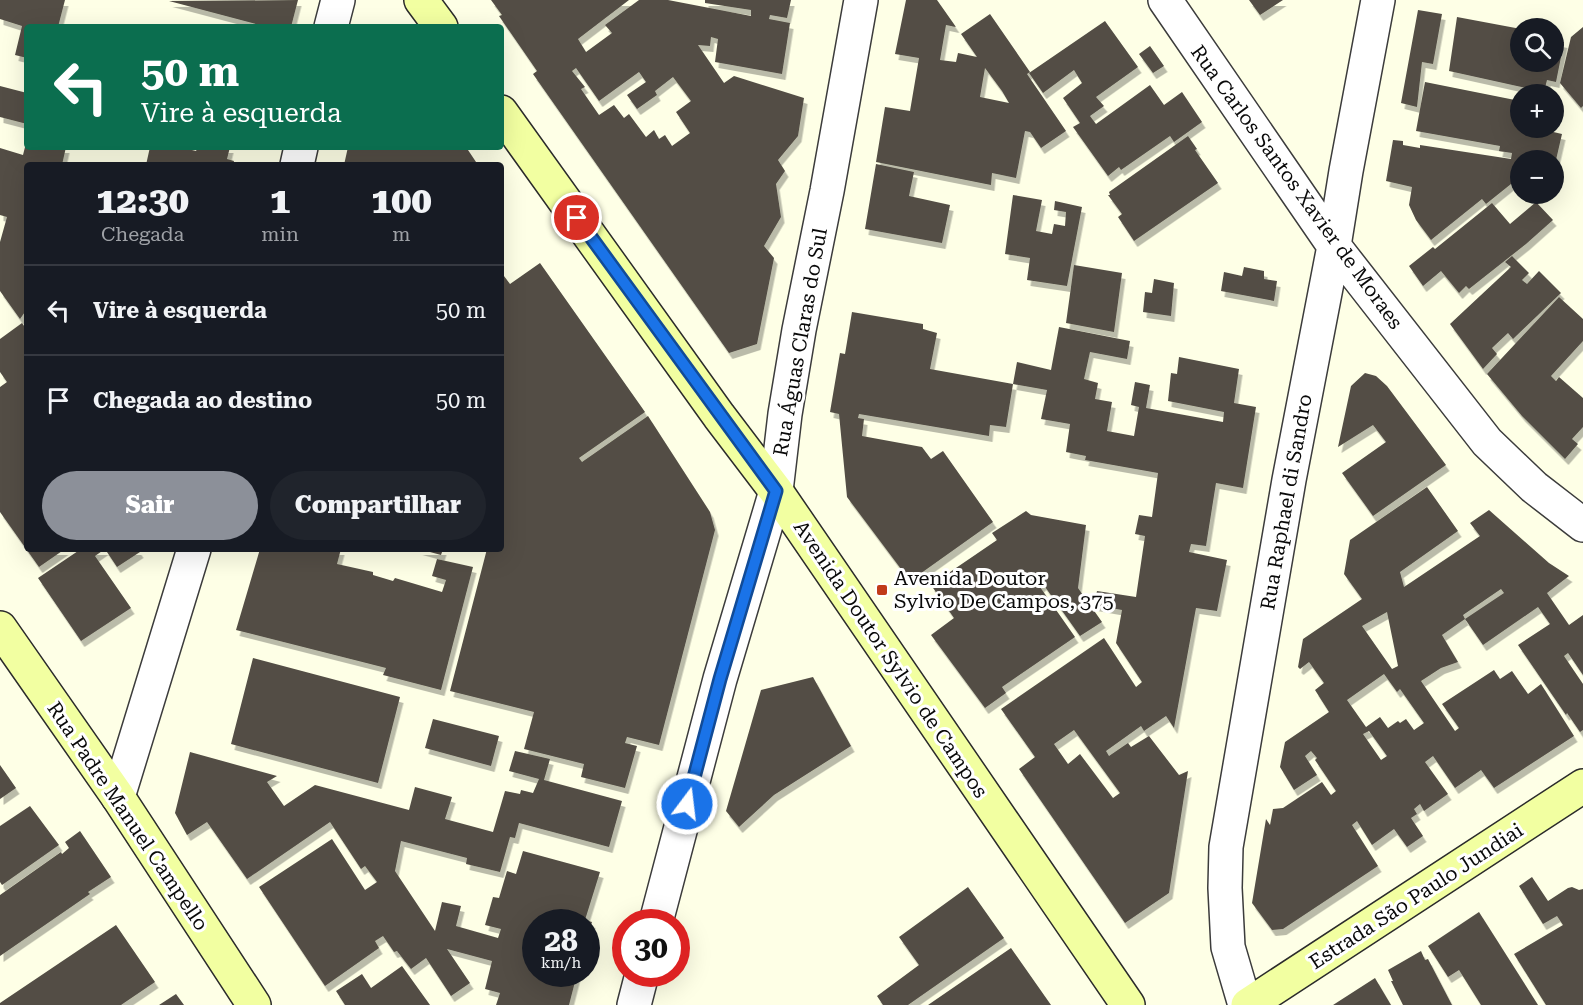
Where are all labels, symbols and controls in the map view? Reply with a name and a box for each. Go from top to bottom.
map controls [1510,18,1564,204]
button: search [1510,18,1564,72]
street label: Rua Carlos Santos Xavier de Moraes [1186,40,1408,334]
text: 50 m [141,47,239,96]
icon: left [42,48,120,126]
button: + [1510,84,1564,138]
text: Vire à esquerda [141,97,342,129]
button: − [1510,150,1564,204]
text: 12:30 [96,180,189,222]
text: 1 [270,180,290,222]
text: 100 [371,180,432,222]
pin [551,192,602,243]
icon: arrive [560,201,593,234]
text: Chegada [101,222,184,246]
text: min [261,222,299,246]
text: m [392,222,411,246]
street label: Rua Águas Claras do Sul [768,226,832,458]
icon: left [42,294,75,327]
text: Vire à esquerda [93,298,267,323]
text: 50 m [436,298,486,323]
icon: arrive [42,384,75,417]
text: Chegada ao destino [93,388,312,413]
text: 50 m [436,388,486,413]
street label: Rua Raphael di Sandro [1255,392,1317,612]
button: Sair [42,471,258,540]
button: Compartilhar [270,471,486,540]
street label: Avenida Doutor Sylvio de Campos [789,516,993,802]
place label: Avenida Doutor Sylvio De Campos, 375 [894,566,1114,613]
marker: Avenida Doutor Sylvio De Campos, 375 [875,583,889,597]
street label: Rua Padre Manuel Campello [42,697,214,935]
position arrow [655,772,719,836]
street label: Estrada São Paulo Jundiai [1305,818,1527,974]
speed limit sign: 30 [612,909,690,987]
text: 28 [544,923,578,958]
text: km/h [541,954,581,972]

